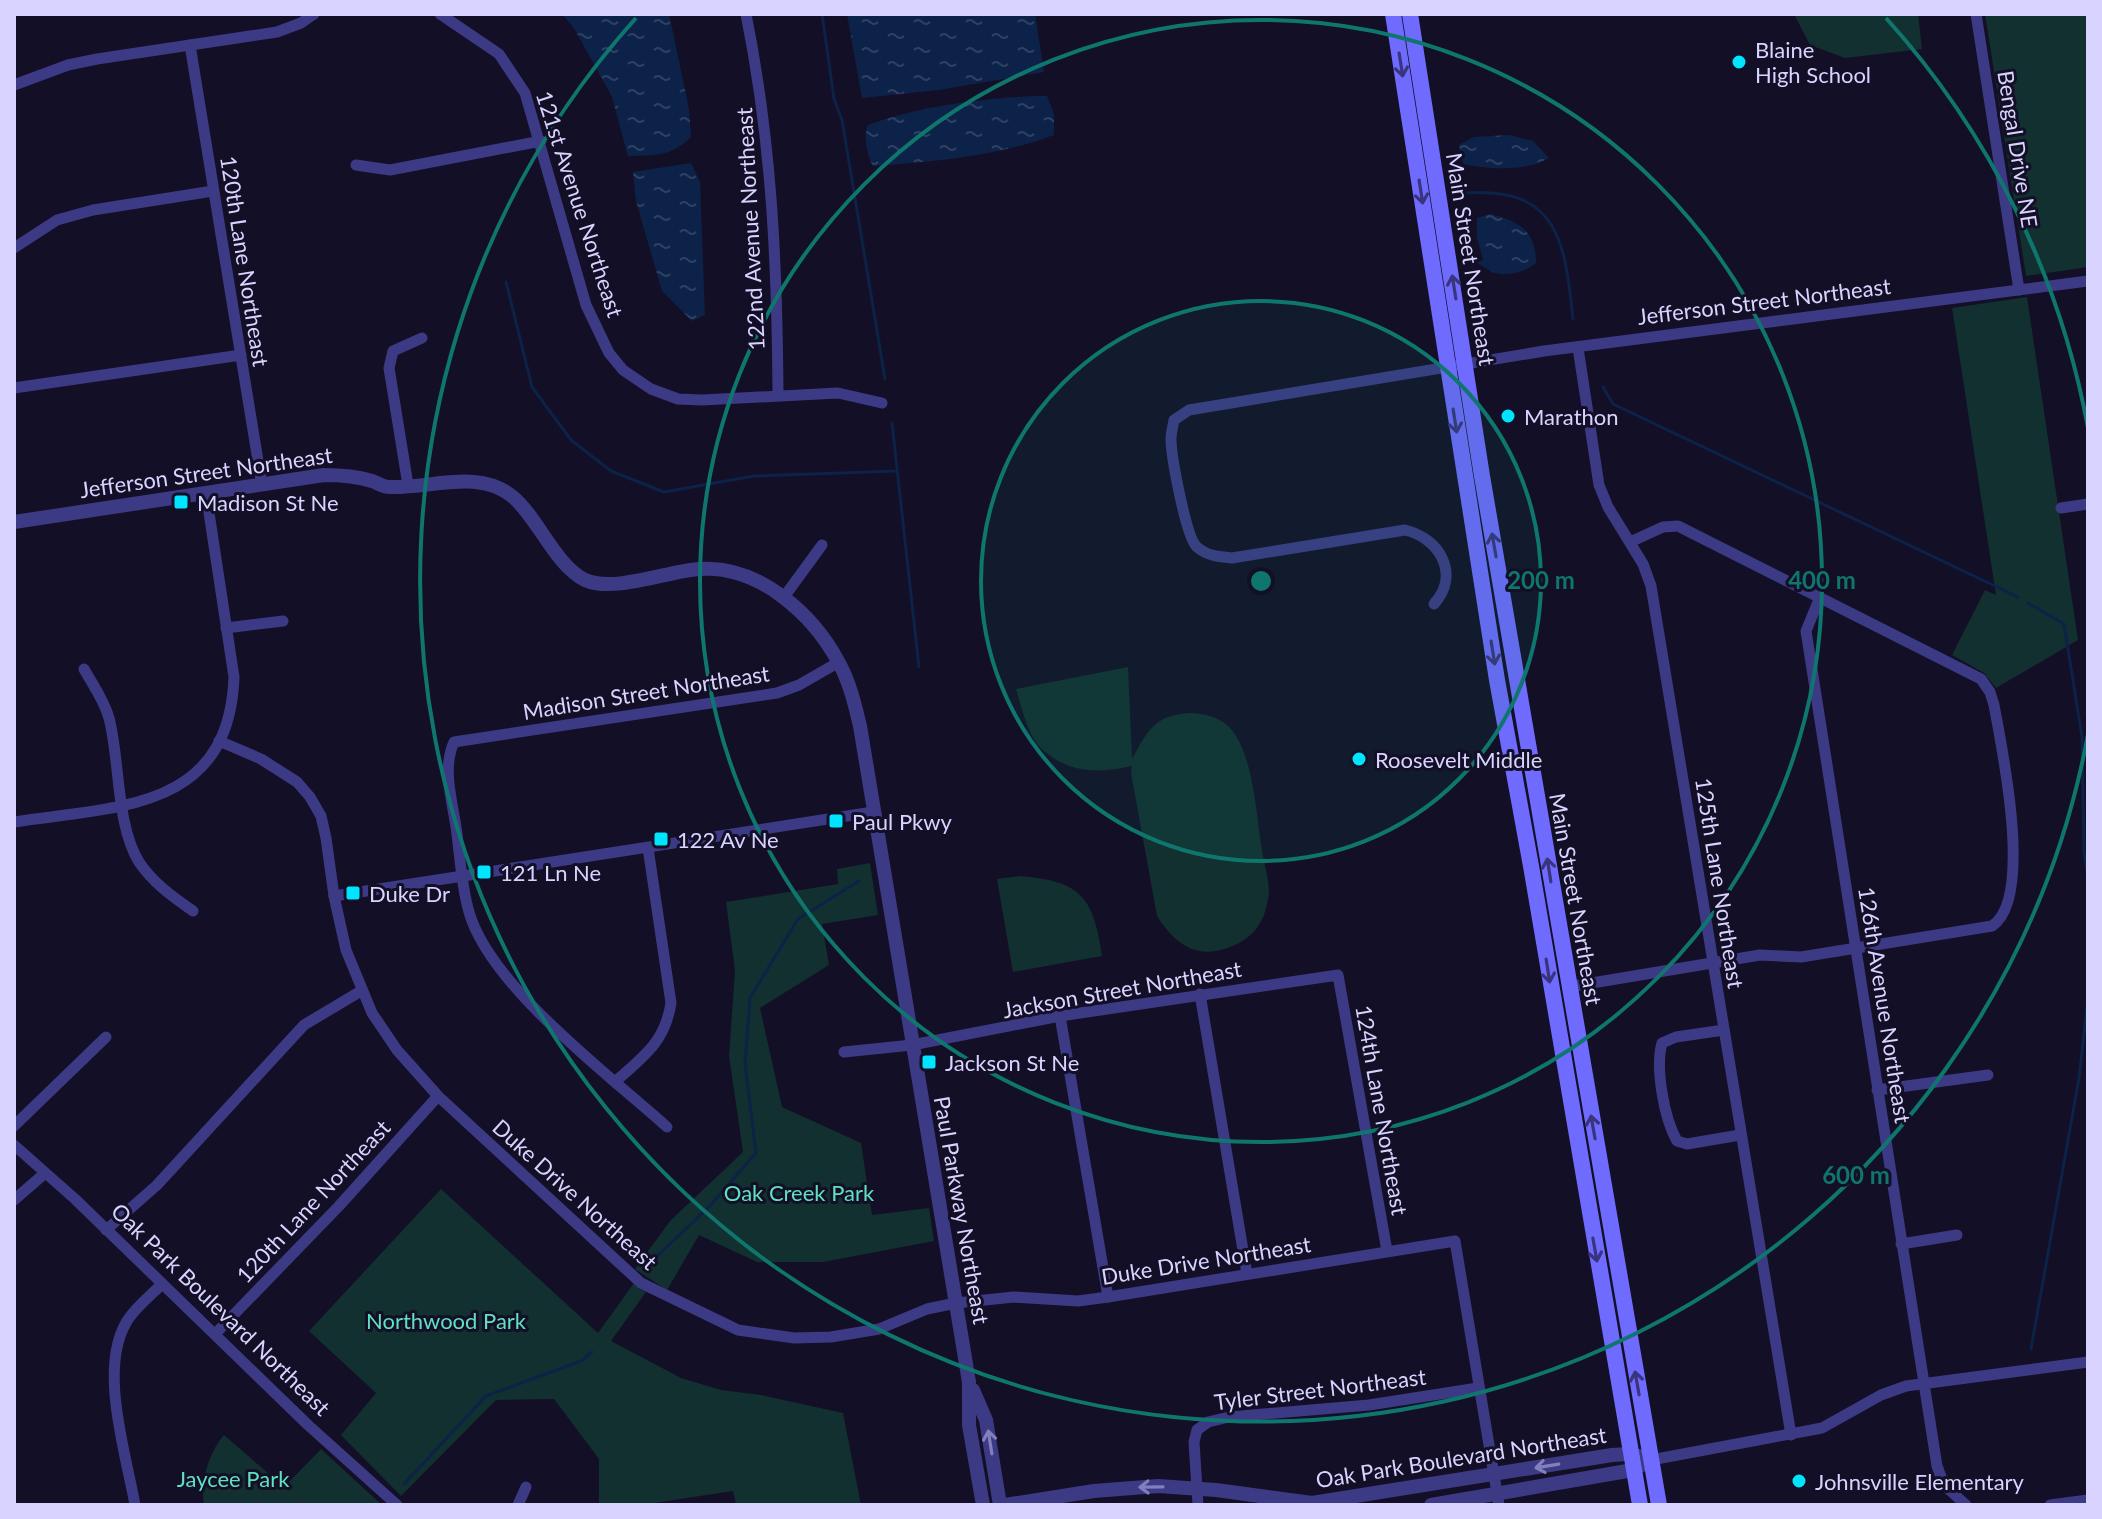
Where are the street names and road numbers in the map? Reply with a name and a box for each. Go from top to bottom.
street label: Bengal Drive NE [1992,68,2044,230]
street label: 121st Avenue Northeast [531,88,629,321]
street label: 122nd Avenue Northeast [730,107,770,351]
street label: Main Street Northeast [1441,151,1501,367]
street label: 120th Lane Northeast [215,154,275,368]
street label: Jefferson Street Northeast [1636,272,1892,330]
street label: Jefferson Street Northeast [78,441,334,503]
street label: Madison Street Northeast [521,659,771,725]
street label: 125th Lane Northeast [1690,776,1750,990]
street label: Main Street Northeast [1544,791,1608,1007]
street label: 126th Avenue Northeast [1853,885,1917,1125]
street label: Jackson Street Northeast [1000,955,1244,1023]
street label: 124th Lane Northeast [1350,1003,1414,1217]
street label: Paul Parkway Northeast [929,1094,995,1326]
street label: Duke Drive Northeast [487,1113,663,1275]
street label: 120th Lane Northeast [231,1114,396,1288]
street label: Oak Park Boulevard Northeast [106,1197,336,1421]
street label: Duke Drive Northeast [1099,1230,1313,1290]
street label: Tyler Street Northeast [1213,1363,1427,1415]
street label: Oak Park Boulevard Northeast [1314,1421,1608,1493]

